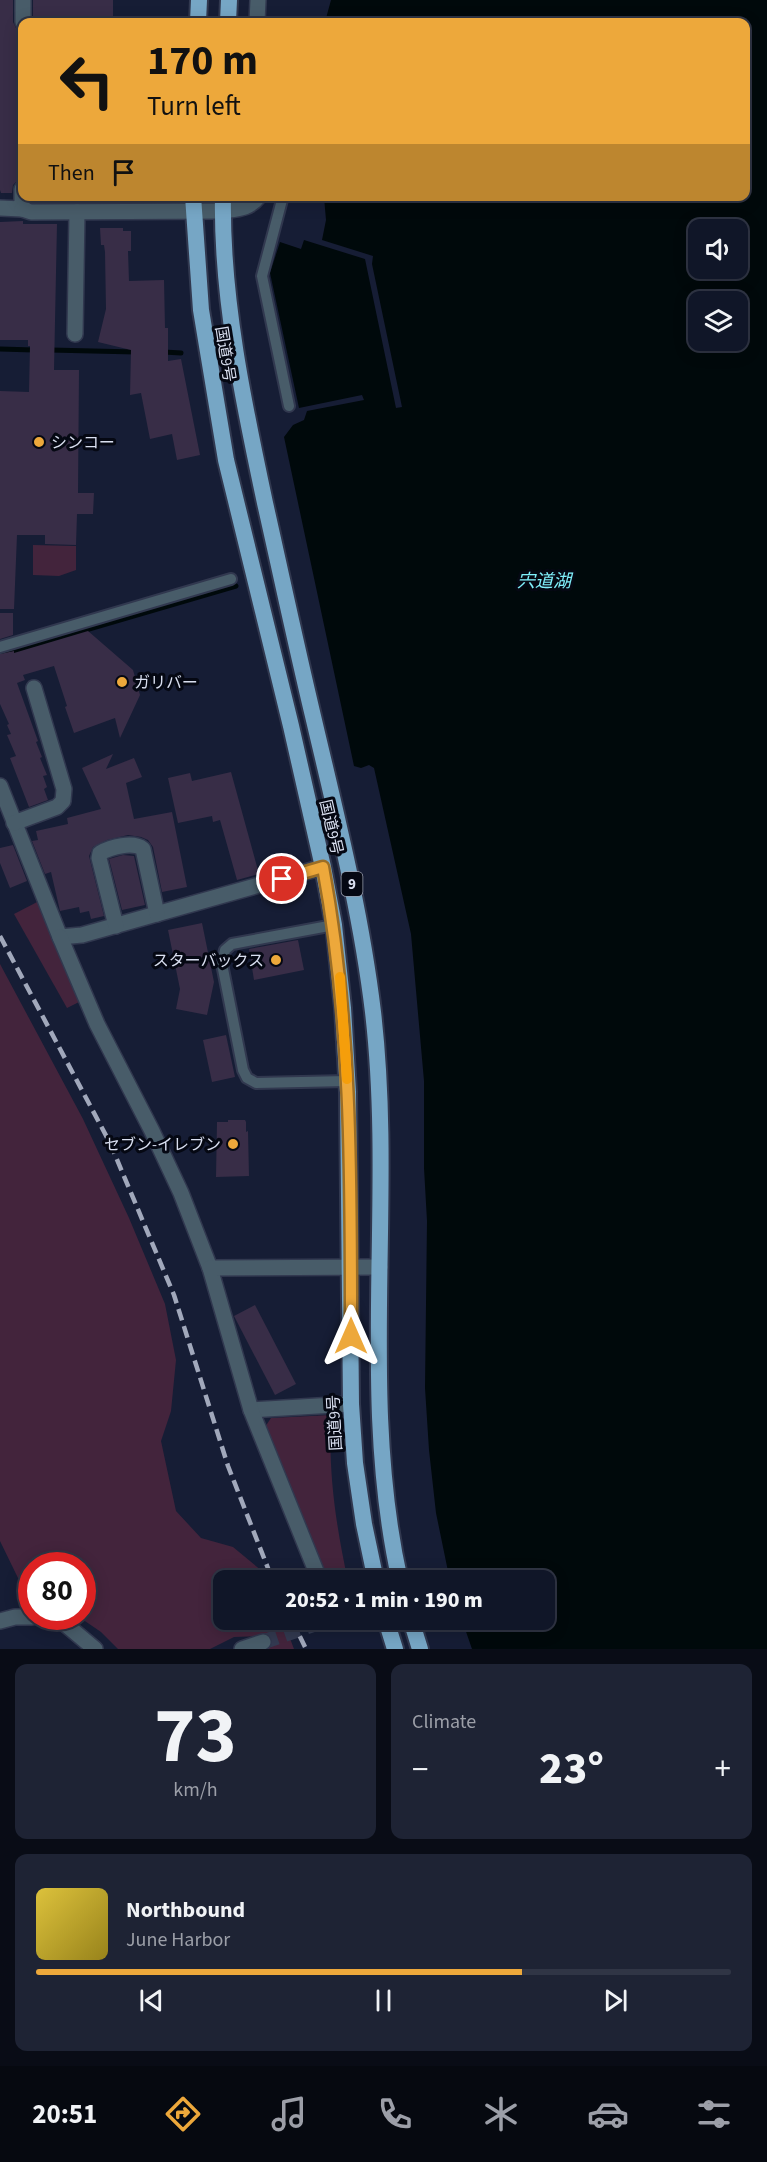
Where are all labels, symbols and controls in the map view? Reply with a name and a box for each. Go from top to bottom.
text: 170 m [147,31,258,91]
icon: left [48,42,126,120]
text: Turn left [147,87,241,126]
icon: arrive [107,156,140,189]
text: Then [48,157,95,189]
map controls [688,219,748,351]
button: sound [688,219,748,279]
button: layers [688,291,748,351]
street label: 国道9号 [210,325,240,384]
place label: シンコー [51,432,115,454]
marker: シンコー [32,435,46,449]
water label: 宍道湖 [517,569,574,594]
place label: ガリバー [134,672,198,694]
marker: ガリバー [115,675,129,689]
street label: 国道9号 [314,797,348,857]
pin [256,853,307,904]
icon: arrive [265,862,298,895]
road number: 9 [342,872,362,896]
place label: スターバックス [153,950,264,972]
marker: スターバックス [269,953,283,967]
place label: セブン-イレブン [104,1134,221,1156]
marker: セブン-イレブン [226,1137,240,1151]
position arrow [319,1304,383,1368]
street label: 国道9号 [323,1394,347,1451]
speed limit sign: 80 [18,1552,96,1630]
text: 20:52 · 1 min · 190 m [285,1584,483,1616]
text: 73 [154,1681,237,1792]
text: Climate [412,1708,476,1736]
text: 23° [539,1737,604,1801]
text: − [412,1746,428,1793]
text: + [715,1746,731,1793]
text: km/h [173,1776,218,1804]
text: Northbound [126,1894,245,1926]
text: June Harbor [126,1926,230,1954]
icon: previous [135,1984,168,2017]
icon: pause [367,1984,400,2017]
icon: next [599,1984,632,2017]
icon: directions [162,2093,204,2135]
icon: music [268,2093,310,2135]
icon: phone [374,2093,416,2135]
icon: climate [480,2093,522,2135]
icon: car [587,2093,629,2135]
icon: filters [693,2093,735,2135]
text: 20:51 [32,2095,97,2134]

